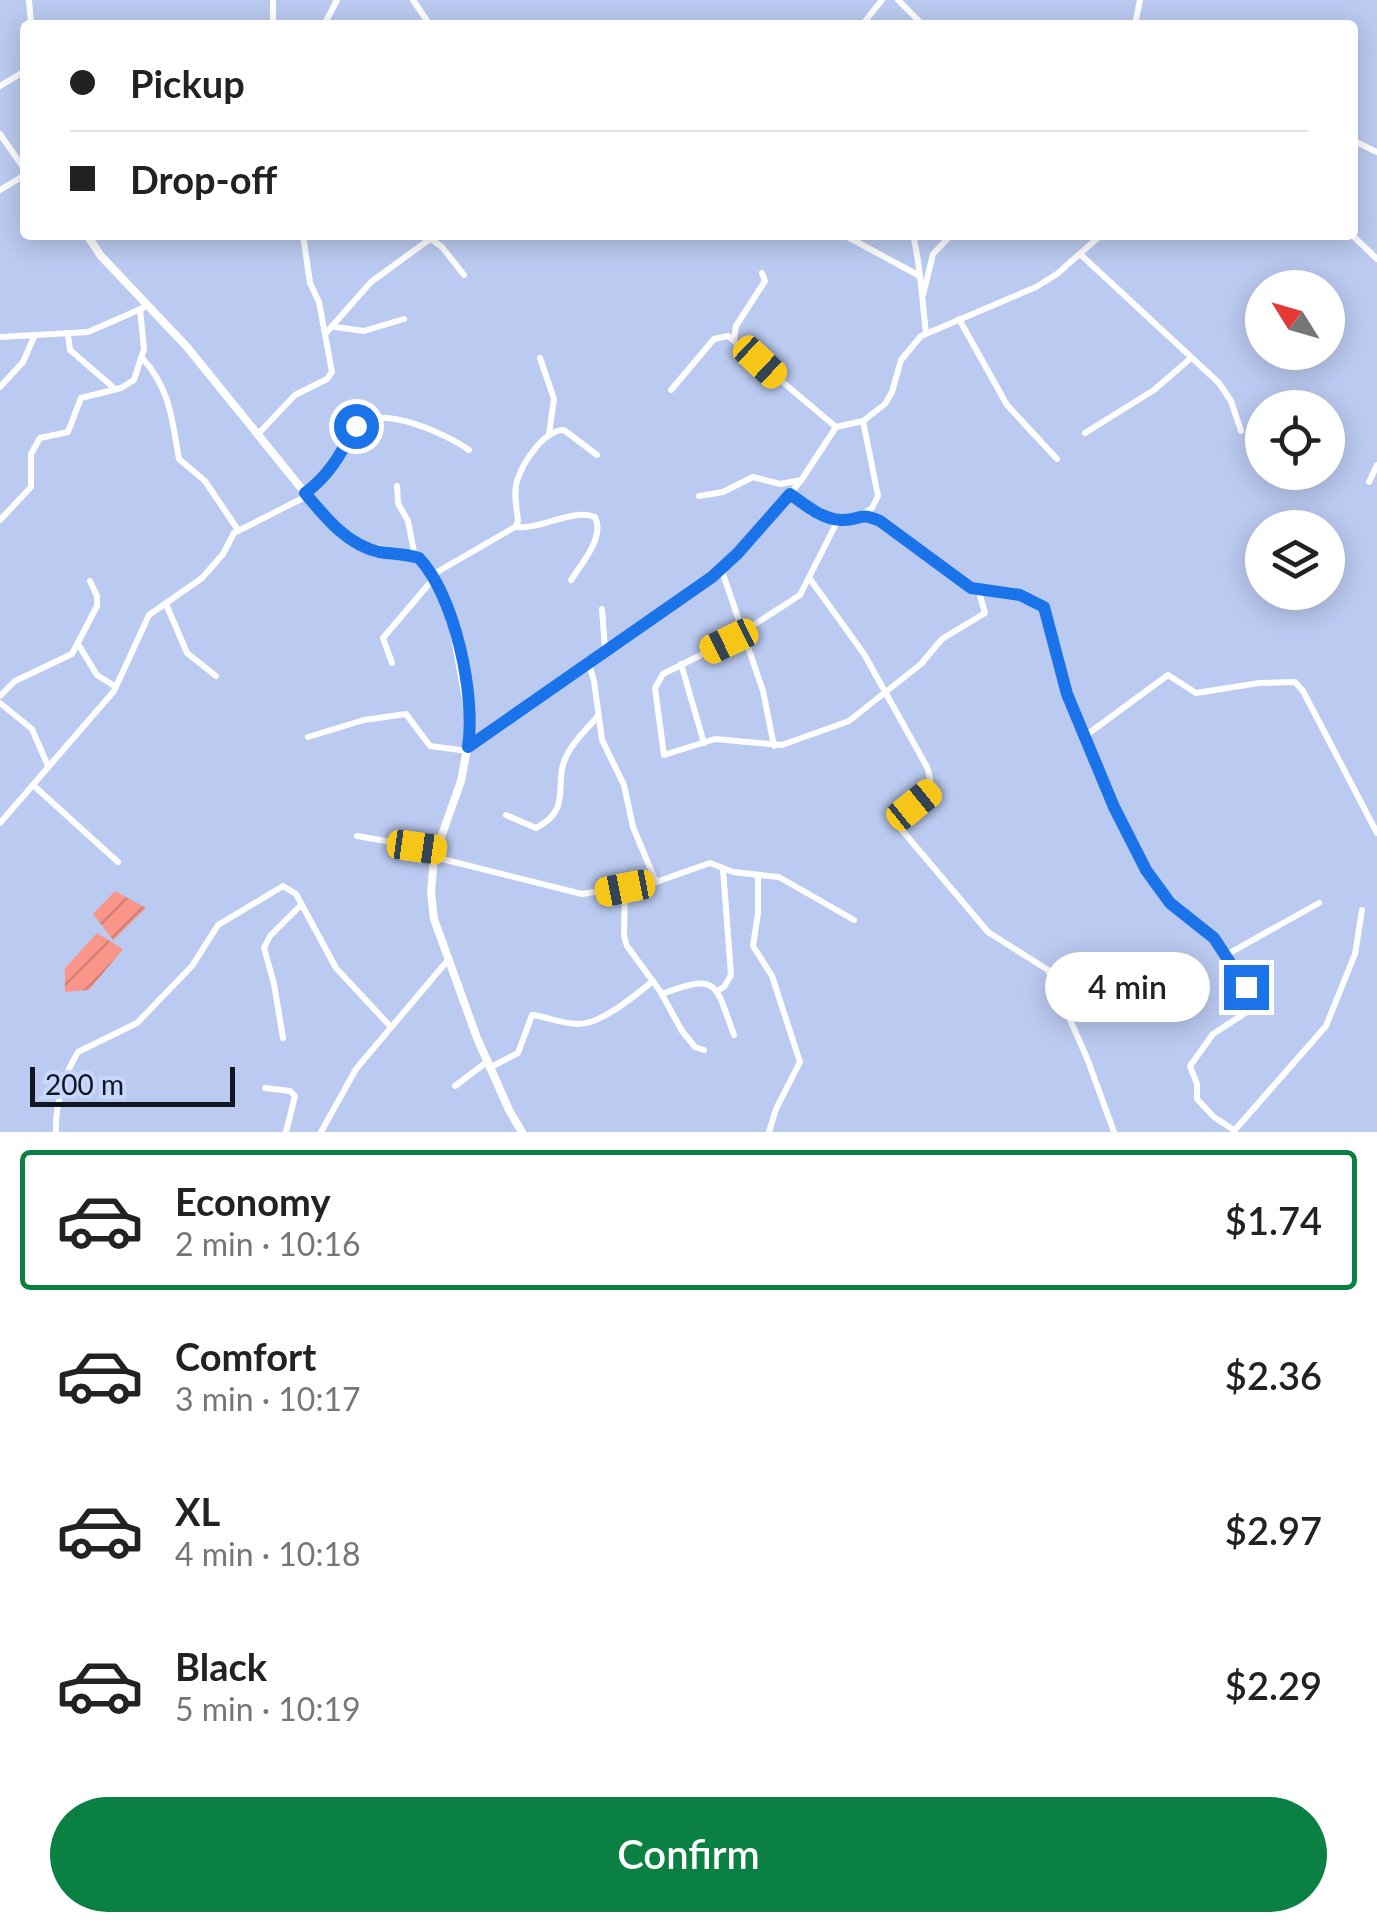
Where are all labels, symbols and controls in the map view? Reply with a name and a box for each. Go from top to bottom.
text: Pickup [130,60,245,106]
text: Drop-off [130,156,277,202]
north arrow [1245,270,1345,370]
map controls [1245,270,1345,610]
car [728,331,792,393]
button: locate [1245,390,1345,490]
route start [334,404,379,449]
button: layers [1245,510,1345,610]
car [695,614,763,668]
car [881,774,947,836]
car [385,828,449,866]
car [593,868,657,908]
callout: 4 min [1046,952,1211,1022]
route end [1224,965,1269,1010]
text: 4 min [1088,967,1167,1006]
scale bar [30,1062,235,1106]
text: 200 m [45,1067,124,1101]
icon: car [55,1175,145,1265]
text: Economy [175,1178,330,1224]
text: $1.74 [1225,1197,1322,1243]
text: 2 min · 10:16 [175,1224,361,1263]
icon: car [55,1330,145,1420]
text: Comfort [175,1333,316,1379]
text: $2.36 [1225,1352,1322,1398]
text: 3 min · 10:17 [175,1379,361,1418]
icon: car [55,1485,145,1575]
text: XL [175,1488,220,1534]
text: $2.97 [1225,1507,1322,1553]
text: 4 min · 10:18 [175,1534,361,1573]
icon: car [55,1640,145,1730]
text: Black [175,1643,267,1689]
text: $2.29 [1225,1662,1322,1708]
text: 5 min · 10:19 [175,1689,361,1728]
button: Confirm [50,1797,1327,1912]

